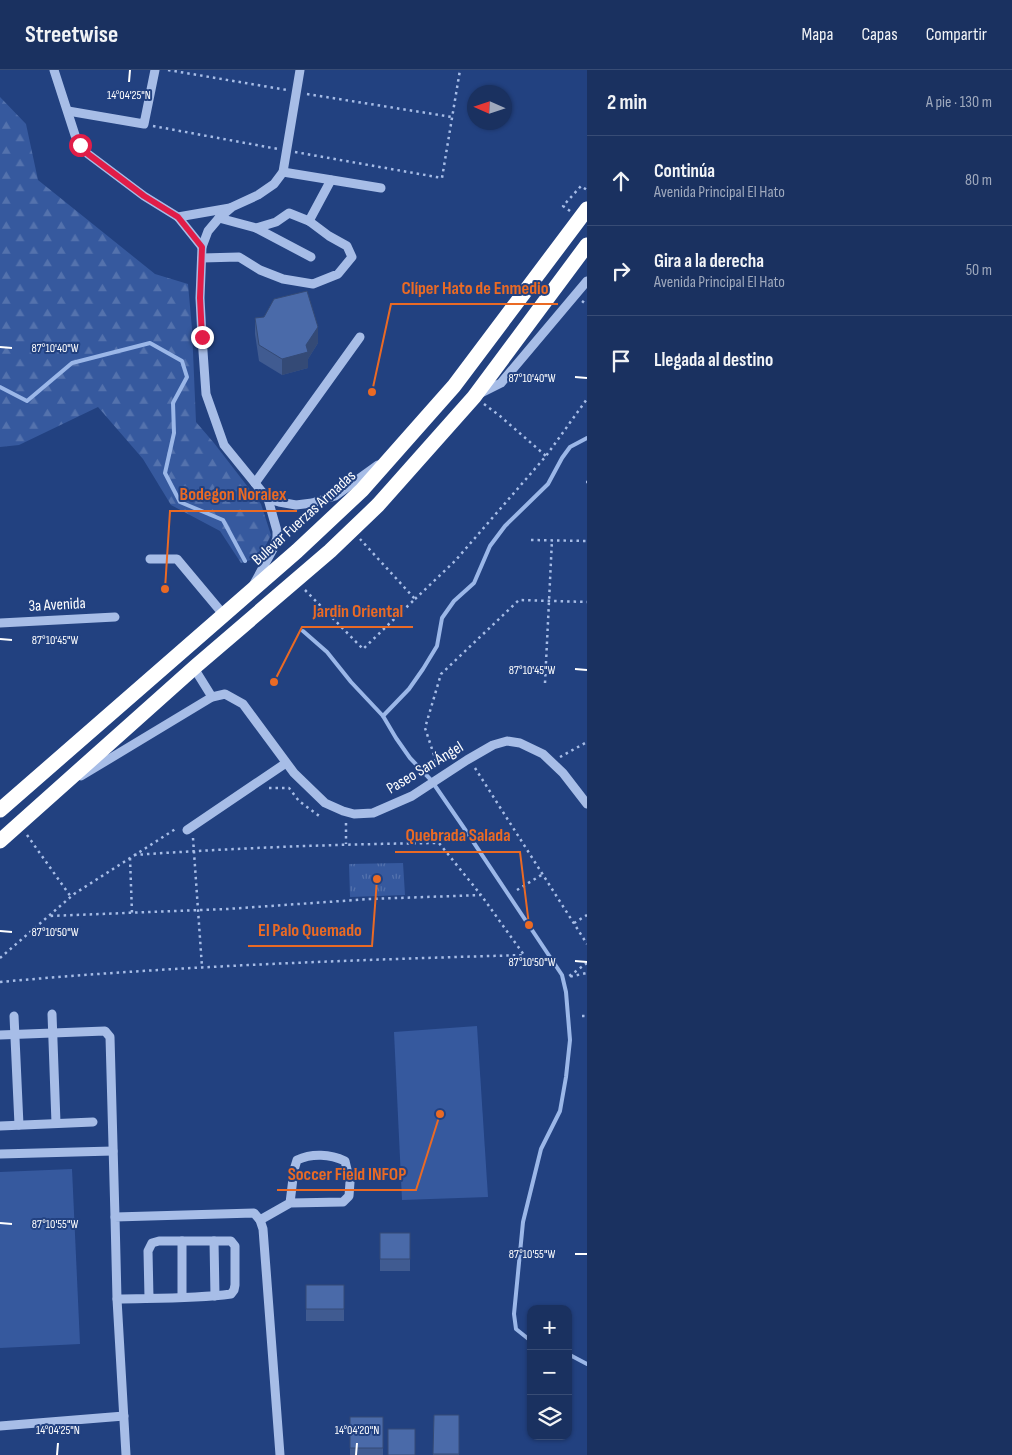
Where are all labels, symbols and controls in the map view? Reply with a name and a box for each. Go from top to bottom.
text: Streetwise [25,20,118,49]
text: Mapa [801,24,833,45]
text: Capas [861,24,898,45]
text: Compartir [926,24,987,45]
north arrow [467,85,512,130]
text: 14°04'25"N [107,88,151,103]
text: 2 min [607,90,647,115]
text: A pie · 130 m [926,93,992,112]
route start [69,134,92,157]
text: Continúa [654,160,715,183]
icon: ahead [607,167,635,195]
text: 80 m [965,171,992,190]
text: Avenida Principal El Hato [654,183,785,202]
text: Gira a la derecha [654,250,764,273]
icon: right [607,257,635,285]
text: 50 m [966,261,992,280]
callout: Clíper Hato de Enmedio [391,271,558,304]
text: Avenida Principal El Hato [654,273,785,292]
text: Clíper Hato de Enmedio [402,278,549,299]
route end [191,326,214,349]
text: 87°10'40"W [31,341,79,356]
icon: arrive [607,347,635,375]
text: Llegada al destino [654,349,773,372]
text: 87°10'40"W [508,371,556,386]
street label: Bulevar Fuerzas Armadas [248,466,360,570]
callout: Bodegon Noralex [170,478,297,511]
text: Bodegon Noralex [180,484,287,505]
street label: 3a Avenida [28,594,86,616]
callout: Jardin Oriental [302,594,413,627]
text: Jardin Oriental [312,601,403,622]
text: 87°10'45"W [32,633,79,648]
text: 87°10'45"W [509,663,556,678]
street label: Paseo San Ángel [383,738,467,798]
callout: Quebrada Salada [395,819,520,852]
text: Quebrada Salada [405,825,511,846]
callout: El Palo Quemado [248,913,372,946]
text: El Palo Quemado [258,920,362,941]
text: 87°10'50"W [32,925,79,940]
text: 87°10'50"W [509,955,556,970]
callout: Soccer Field INFOP [277,1157,416,1190]
text: Soccer Field INFOP [288,1164,406,1185]
text: 87°10'55"W [32,1217,78,1232]
text: 87°10'55"W [509,1247,555,1262]
map controls [527,1305,572,1440]
button: + [527,1305,572,1350]
button: − [527,1350,572,1395]
button: layers [527,1395,572,1440]
text: 14°04'25"N [36,1423,80,1438]
text: 14°04'20"N [335,1423,379,1438]

